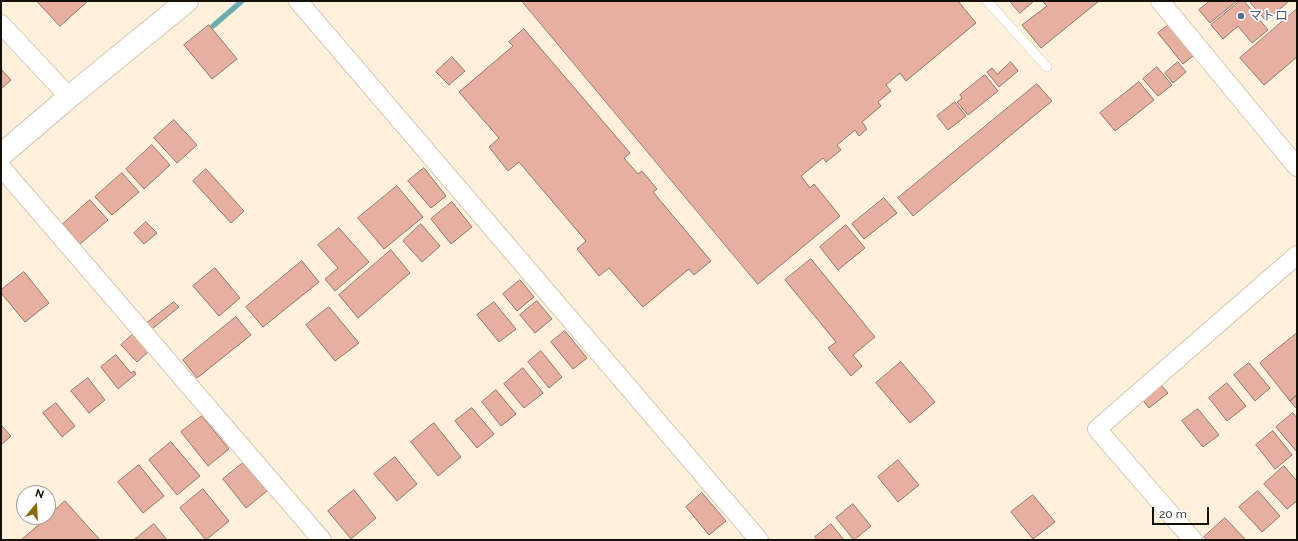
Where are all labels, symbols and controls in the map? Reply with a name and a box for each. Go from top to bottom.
place label: マトロ [1249,8,1288,24]
marker: マトロ [1236,11,1246,21]
north arrow [16,485,56,525]
text: N [34,487,46,502]
scale bar [1154,499,1211,525]
text: 20 m [1159,507,1187,521]

